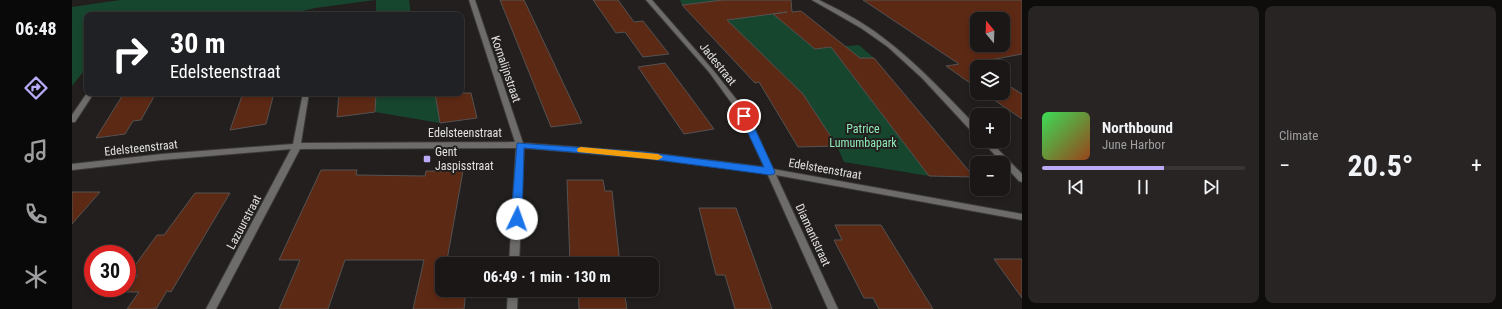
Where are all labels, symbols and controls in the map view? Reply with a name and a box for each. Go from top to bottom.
north arrow [970,12,1010,52]
map controls [970,12,1010,196]
text: 06:48 [15,18,57,39]
text: 30 m [170,27,226,60]
icon: right [104,28,156,80]
street label: Kornalijnstraat [488,34,524,104]
street label: Jadestraat [697,40,740,88]
button: layers [970,60,1010,100]
text: Edelsteenstraat [170,61,281,82]
icon: directions [22,74,50,102]
pin [727,99,761,133]
icon: arrive [733,105,755,127]
button: + [970,108,1010,148]
text: Northbound [1102,119,1173,137]
park label: Patrice Lumumbapark [829,122,897,150]
street label: Edelsteenstraat [428,126,502,140]
text: Climate [1279,128,1318,143]
icon: music [22,137,50,165]
street label: Edelsteenstraat [104,137,179,159]
text: June Harbor [1102,137,1165,152]
place label: Gent Jaspisstraat [435,145,494,173]
text: 20.5° [1348,148,1413,183]
text: − [1279,153,1290,178]
text: + [1471,153,1482,178]
marker: Gent Jaspisstraat [422,154,432,164]
street label: Edelsteenstraat [787,156,863,182]
button: − [970,156,1010,196]
icon: previous [1065,176,1087,198]
icon: pause [1132,176,1154,198]
icon: next [1200,176,1222,198]
street label: Lazuurstraat [224,192,264,252]
position arrow [496,198,538,240]
icon: phone [22,200,50,228]
street label: Diamantstraat [792,202,834,269]
speed limit sign: 30 [84,245,136,297]
icon: climate [22,263,50,291]
text: 06:49 · 1 min · 130 m [483,268,611,286]

